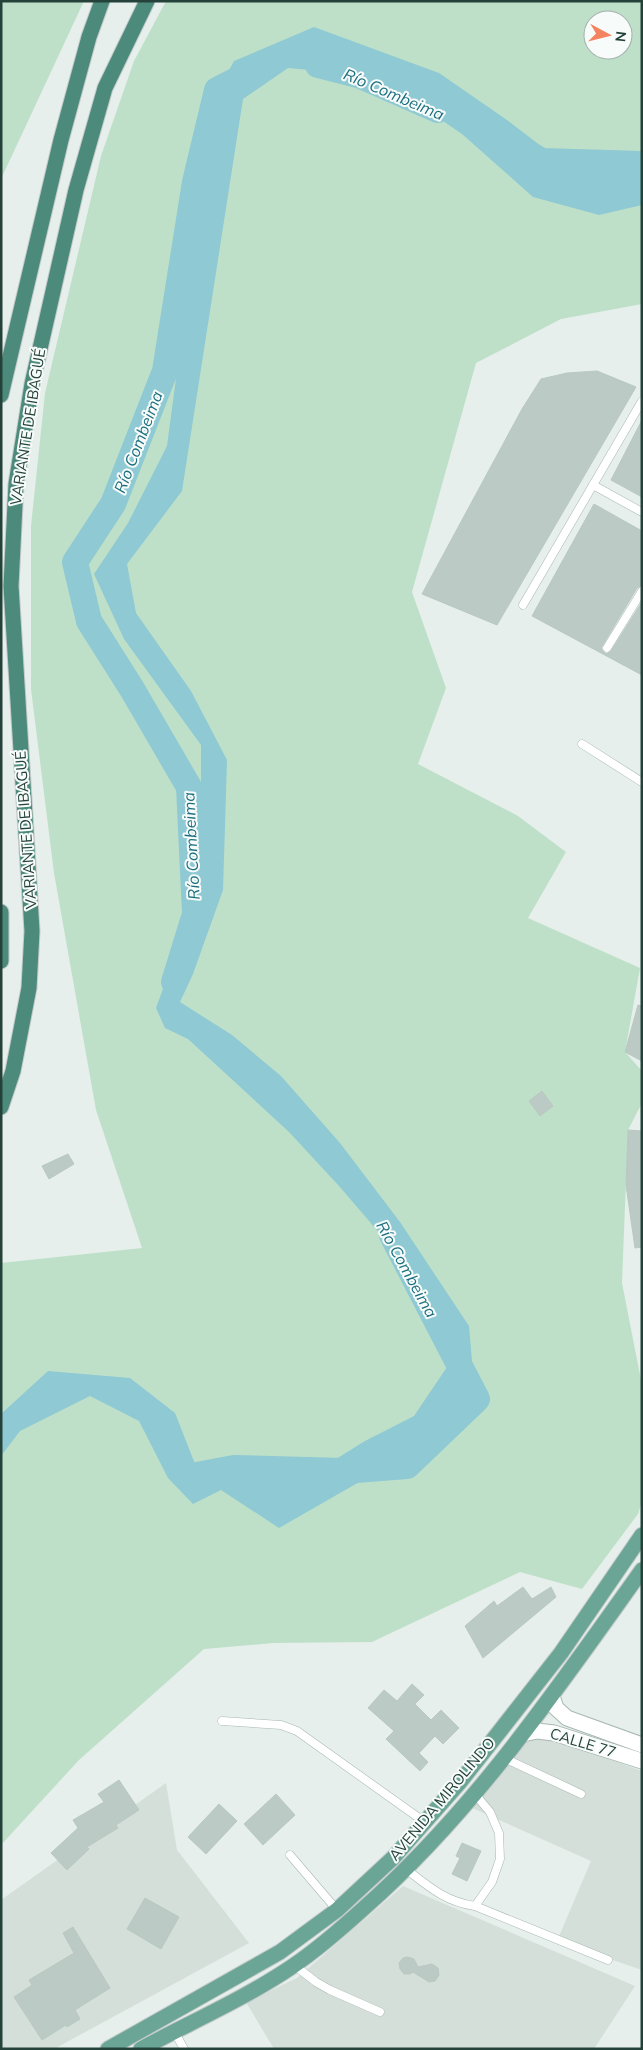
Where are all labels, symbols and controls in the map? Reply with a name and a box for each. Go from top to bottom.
north arrow [583,10,633,60]
text: N [611,30,630,43]
water label: Río Combeima [341,64,448,124]
street label: VARIANTE DE IBAGUÉ [6,347,49,507]
water label: Río Combeima [109,388,167,496]
street label: VARIANTE DE IBAGUÉ [10,750,41,910]
water label: Río Combeima [178,791,204,900]
water label: Río Combeima [372,1217,442,1321]
street label: CALLE 77 [548,1723,618,1762]
street label: AVENIDA MIROLINDO [384,1733,499,1864]

